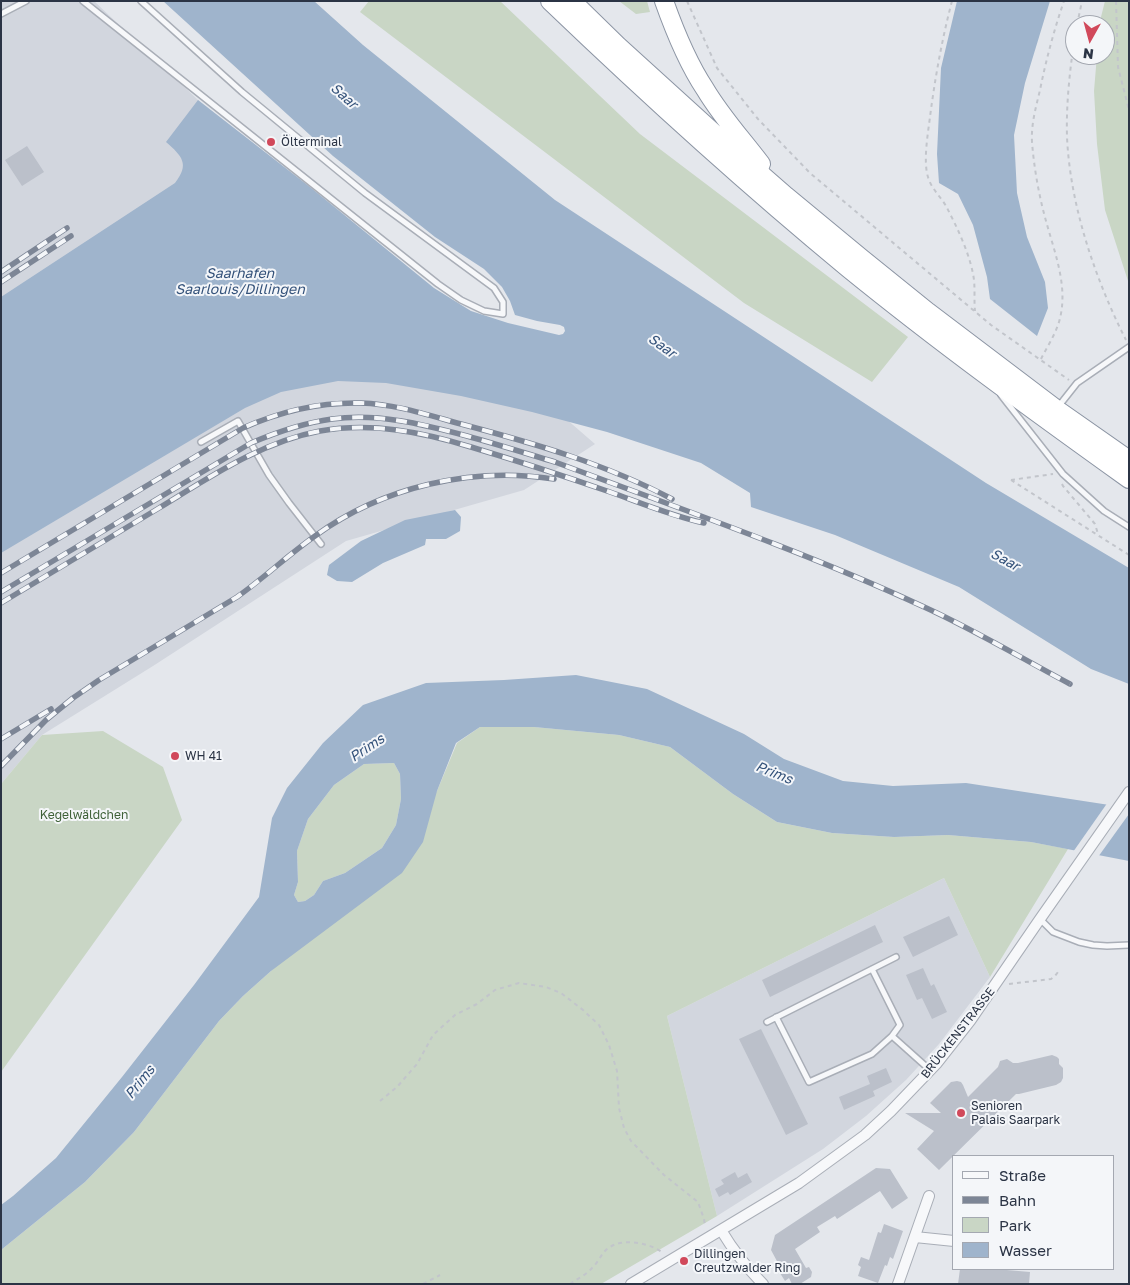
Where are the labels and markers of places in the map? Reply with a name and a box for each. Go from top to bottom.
place label: Ölterminal [281,135,342,149]
marker: Ölterminal [265,136,277,148]
place label: WH 41 [185,749,222,763]
marker: WH 41 [169,750,181,762]
place label: Senioren Palais Saarpark [971,1099,1060,1127]
marker: Senioren Palais Saarpark [955,1107,967,1119]
place label: Dillingen Creutzwalder Ring [694,1247,800,1275]
marker: Dillingen Creutzwalder Ring [678,1255,690,1267]

